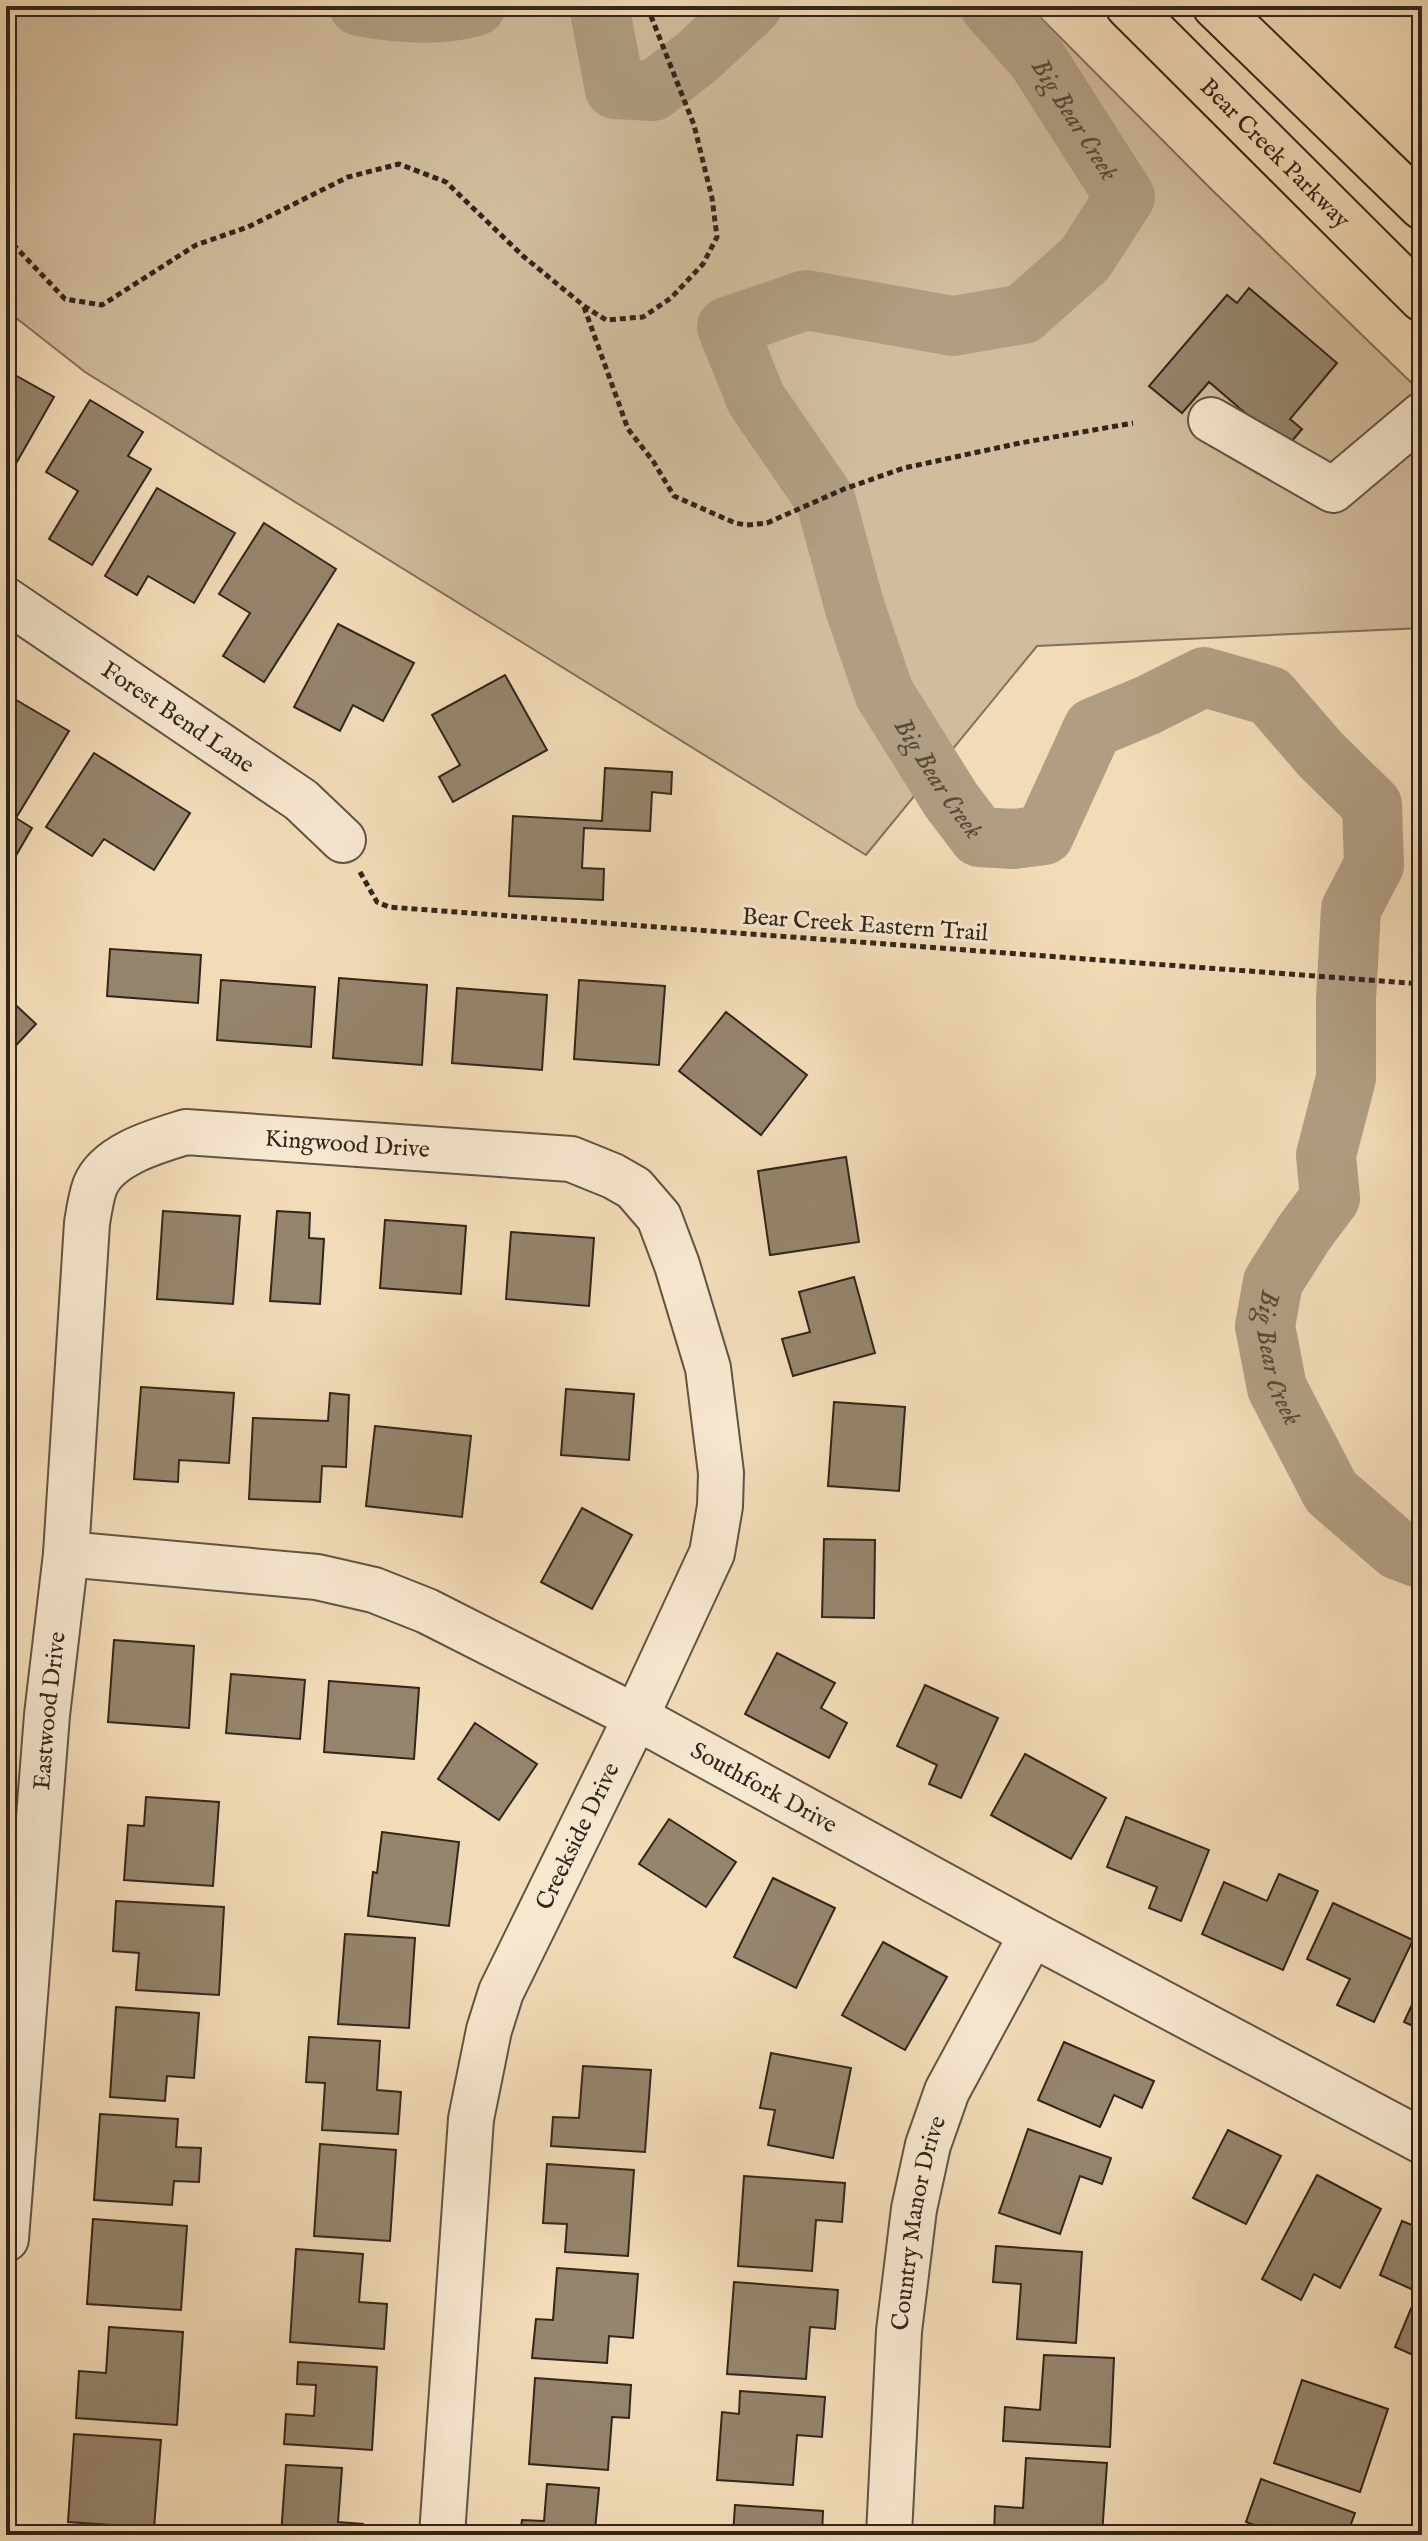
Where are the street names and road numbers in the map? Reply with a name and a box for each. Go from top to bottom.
street label: Bear Creek Parkway [1192,72,1356,236]
street label: Forest Bend Lane [95,655,260,781]
street label: Bear Creek Eastern Trail [741,901,989,950]
street label: Kingwood Drive [264,1124,431,1166]
street label: Eastwood Drive [27,1630,74,1791]
street label: Southfork Drive [685,1736,842,1841]
street label: Creekside Drive [529,1758,627,1916]
street label: Country Manor Drive [885,2112,954,2332]

